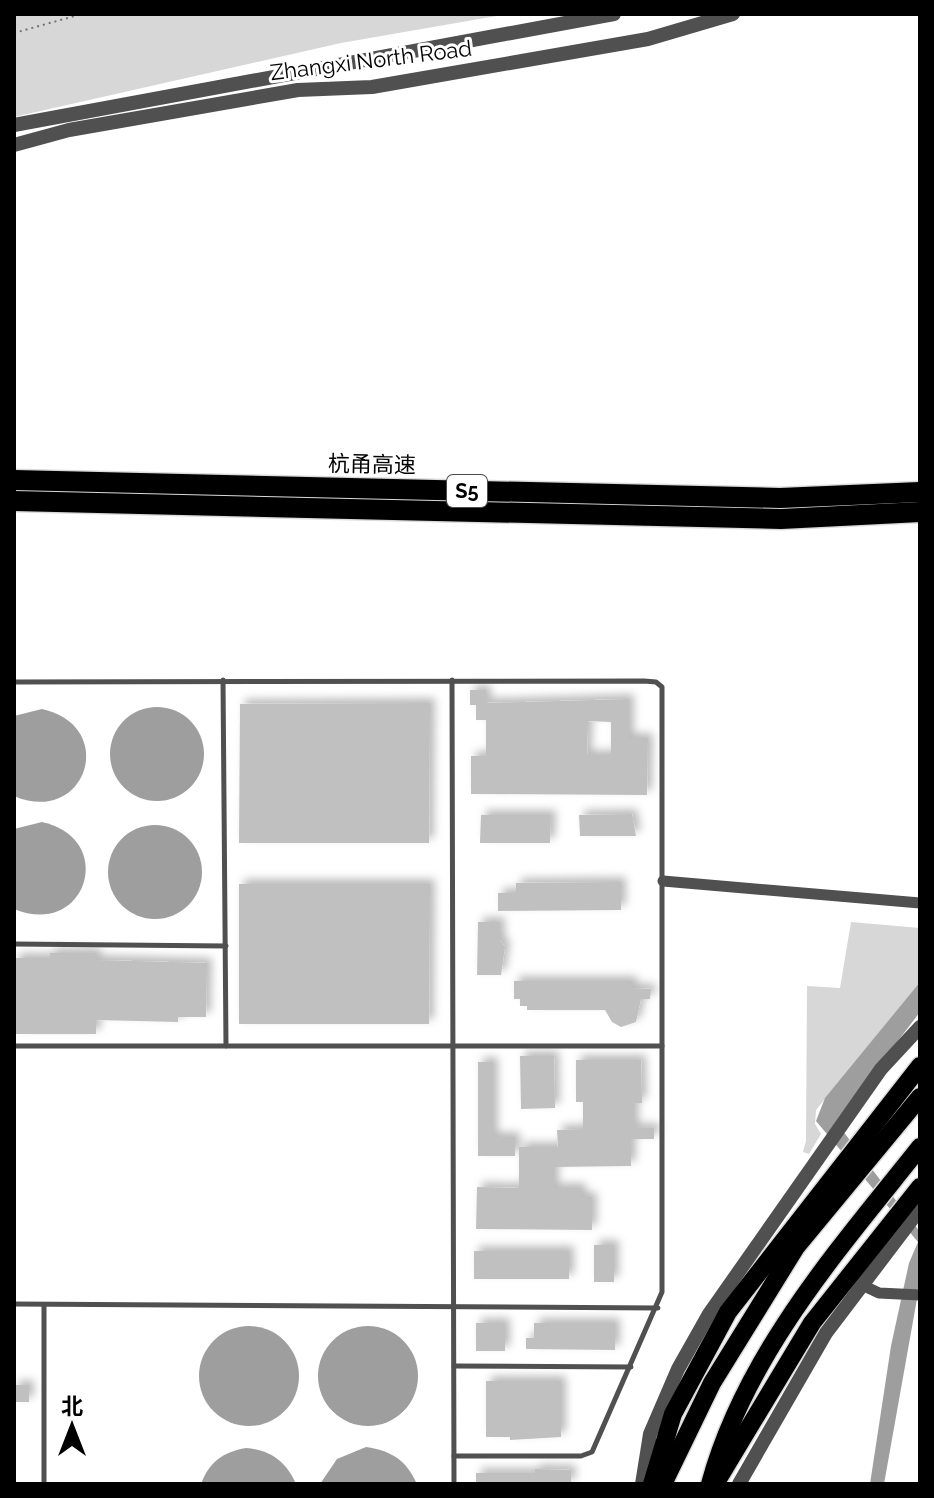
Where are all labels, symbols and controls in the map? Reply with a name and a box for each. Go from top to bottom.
street label: Zhangxi North Road [269,35,473,85]
street label: 杭甬高速 [328,450,416,478]
road number: S5 [447,475,487,507]
north arrow [32,1386,112,1466]
text: 北 [61,1393,83,1419]

